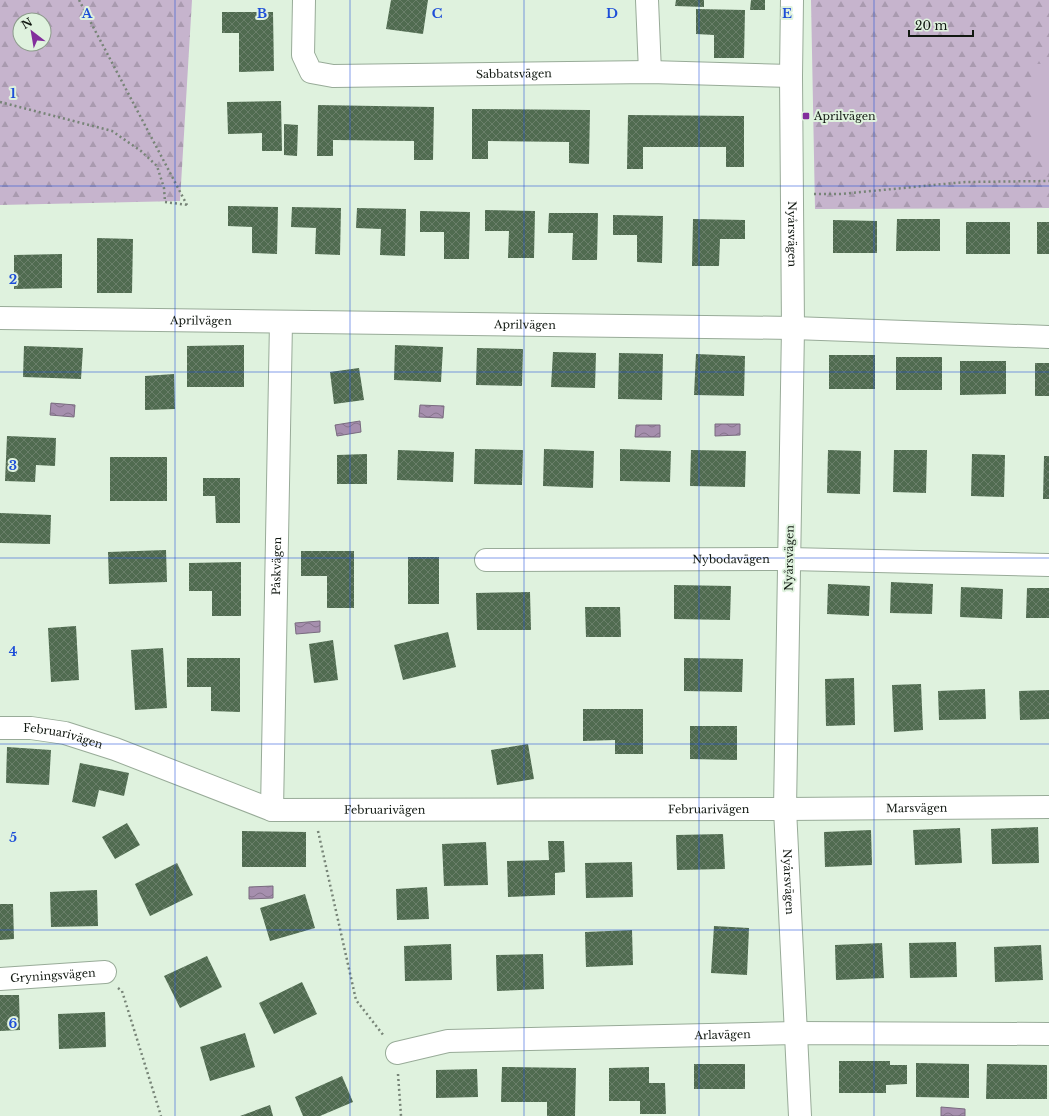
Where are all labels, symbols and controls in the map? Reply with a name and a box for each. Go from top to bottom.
text: A [81,5,93,22]
text: B [257,5,267,22]
text: C [432,5,443,22]
text: D [606,5,618,22]
text: E [782,5,792,22]
north arrow [12,12,52,52]
scale bar [909,12,973,38]
text: N [19,14,35,32]
text: 20 m [915,18,947,33]
street label: Sabbatsvägen [476,66,552,81]
text: 1 [10,85,16,102]
place label: Aprilvägen [813,109,876,123]
marker: Aprilvägen [801,111,811,121]
street label: Nyårsvägen [785,201,800,267]
text: 2 [9,271,17,288]
street label: Aprilvägen [169,313,232,328]
street label: Aprilvägen [493,317,556,332]
text: 3 [9,457,17,474]
street label: Nyårsvägen [781,525,797,591]
street label: Påskvägen [269,536,284,595]
street label: Nybodavägen [692,552,770,566]
text: 4 [9,643,18,660]
street label: Februarivägen [23,721,105,752]
street label: Marsvägen [886,801,948,815]
street label: Februarivägen [668,802,750,816]
street label: Februarivägen [344,803,426,817]
text: 5 [9,829,17,846]
street label: Nyårsvägen [780,849,797,916]
street label: Gryningsvägen [10,966,96,985]
text: 6 [9,1015,18,1032]
street label: Arlavägen [693,1027,751,1042]

